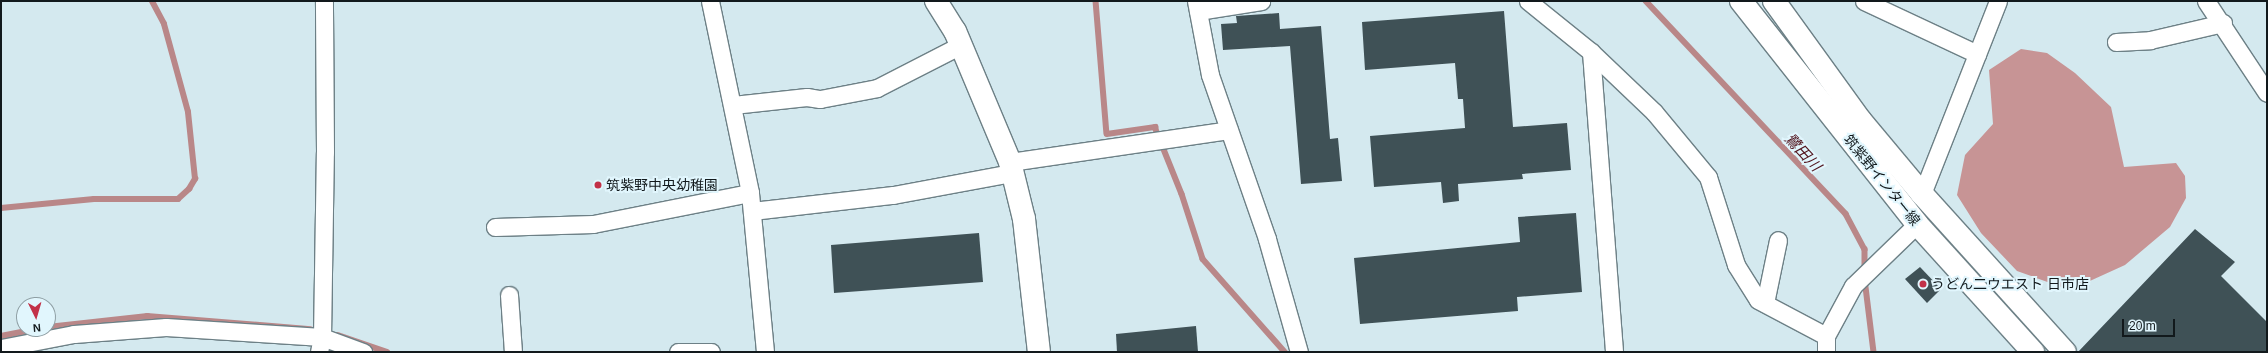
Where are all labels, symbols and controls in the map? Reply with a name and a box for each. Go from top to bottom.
water label: 鷺田川 [1781,129,1825,175]
street label: 筑紫野インター線 [1840,131,1924,229]
place label: 筑紫野中央幼稚園 [606,177,718,193]
marker: 筑紫野中央幼稚園 [593,180,603,190]
place label: うどん二ウエスト 日市店 [1931,276,2089,292]
marker: うどん二ウエスト 日市店 [1918,279,1928,289]
north arrow [16,297,56,337]
scale bar [2124,311,2177,337]
text: 20 m [2129,319,2156,333]
text: N [32,322,41,334]

